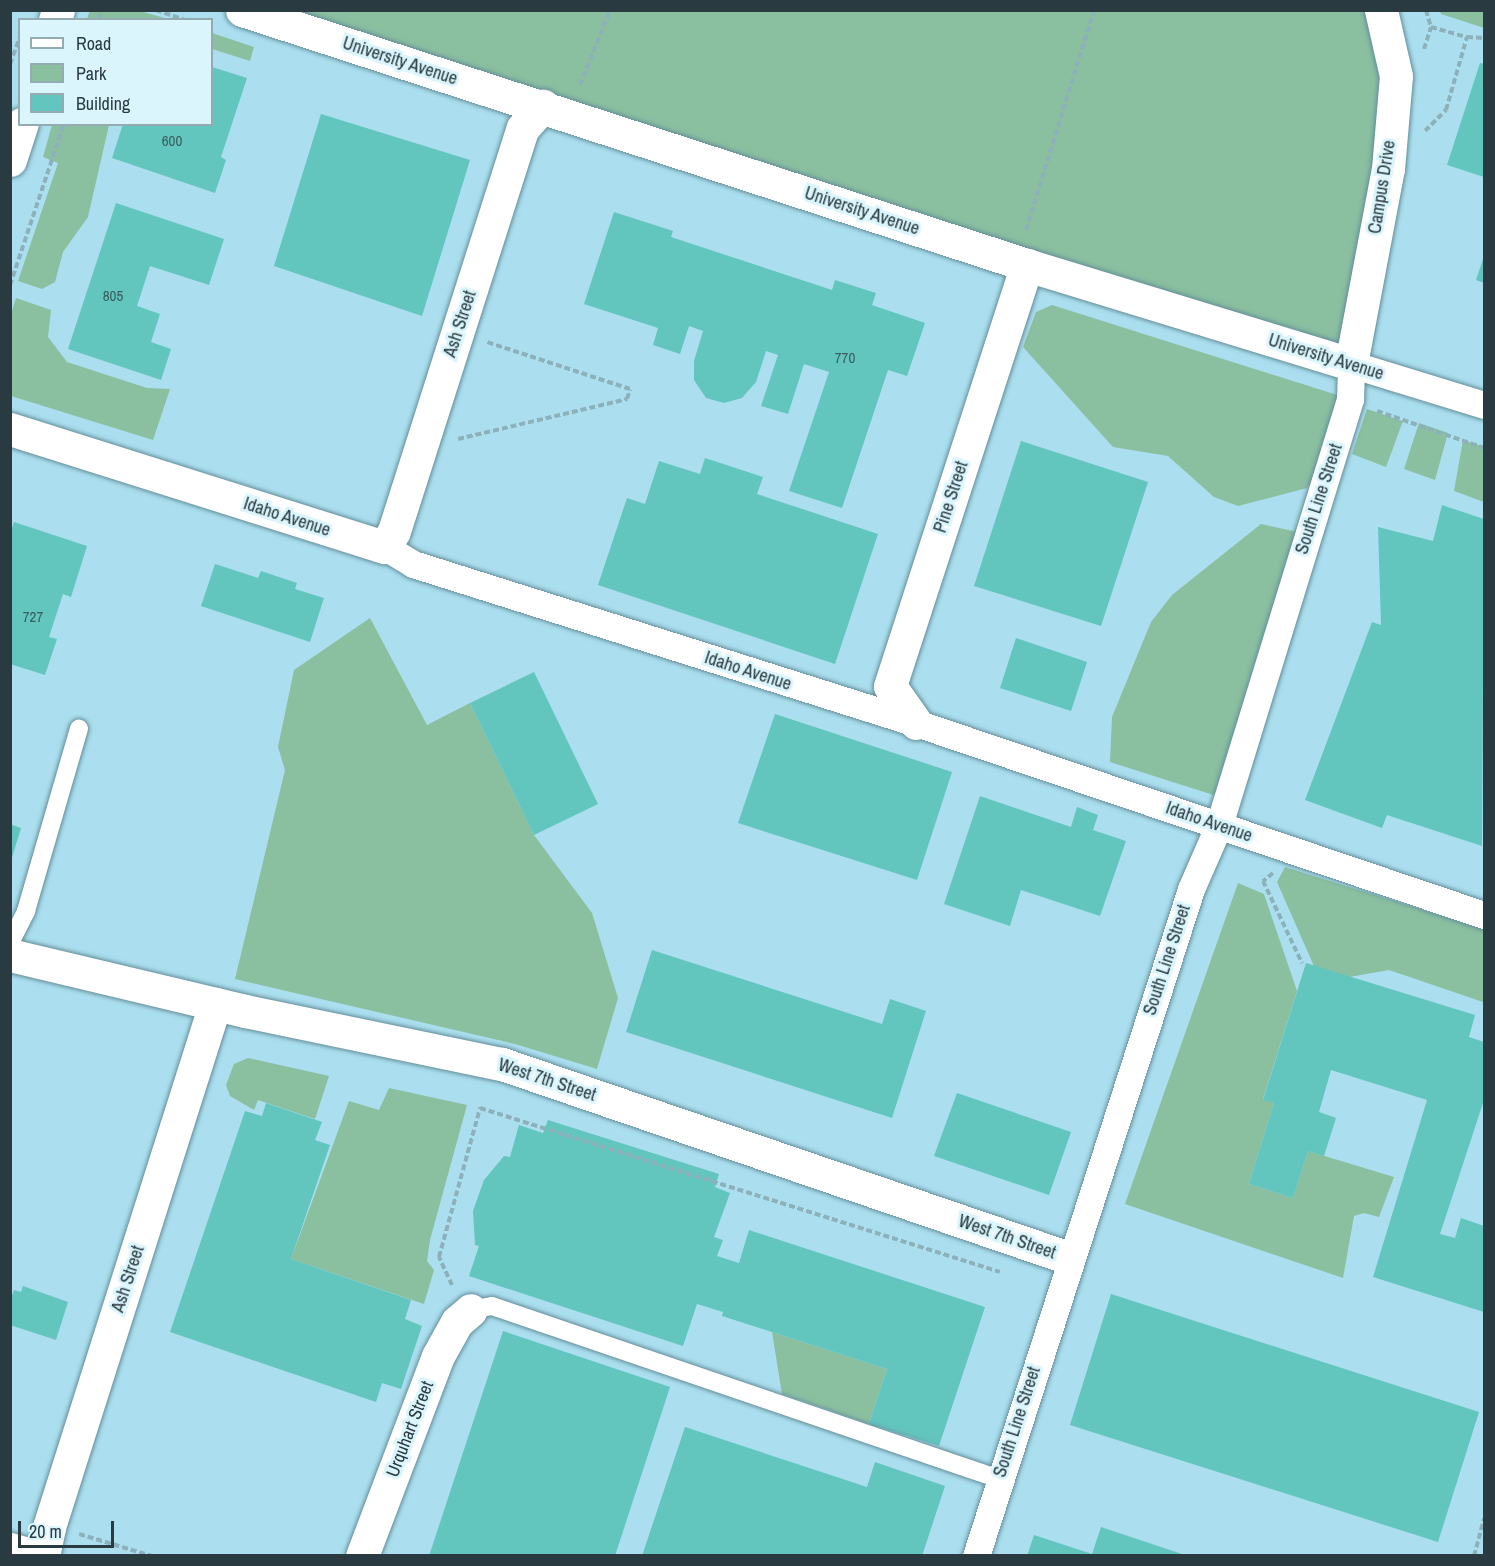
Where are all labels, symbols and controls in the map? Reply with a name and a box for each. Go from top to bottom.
legend [18,18,213,126]
text: Road [76,31,111,56]
street label: University Avenue [339,32,461,90]
text: Park [76,61,106,86]
text: Building [76,91,130,116]
house number: 600 [162,132,182,150]
street label: Campus Drive [1364,139,1400,235]
street label: University Avenue [801,182,923,240]
house number: 805 [103,287,123,305]
street label: Ash Street [439,288,481,360]
street label: University Avenue [1265,329,1387,385]
house number: 770 [835,349,855,367]
street label: South Line Street [1291,441,1347,557]
street label: Pine Street [929,459,973,535]
street label: Idaho Avenue [240,493,334,541]
house number: 727 [23,608,43,626]
street label: Idaho Avenue [701,647,795,695]
street label: Idaho Avenue [1163,797,1255,847]
street label: South Line Street [1139,902,1195,1018]
street label: West 7th Street [495,1054,599,1106]
street label: West 7th Street [956,1210,1058,1264]
street label: Ash Street [107,1243,149,1315]
street label: South Line Street [989,1364,1045,1480]
street label: Urquhart Street [382,1378,438,1480]
scale bar [21,1509,117,1547]
text: 20 m [29,1519,62,1544]

